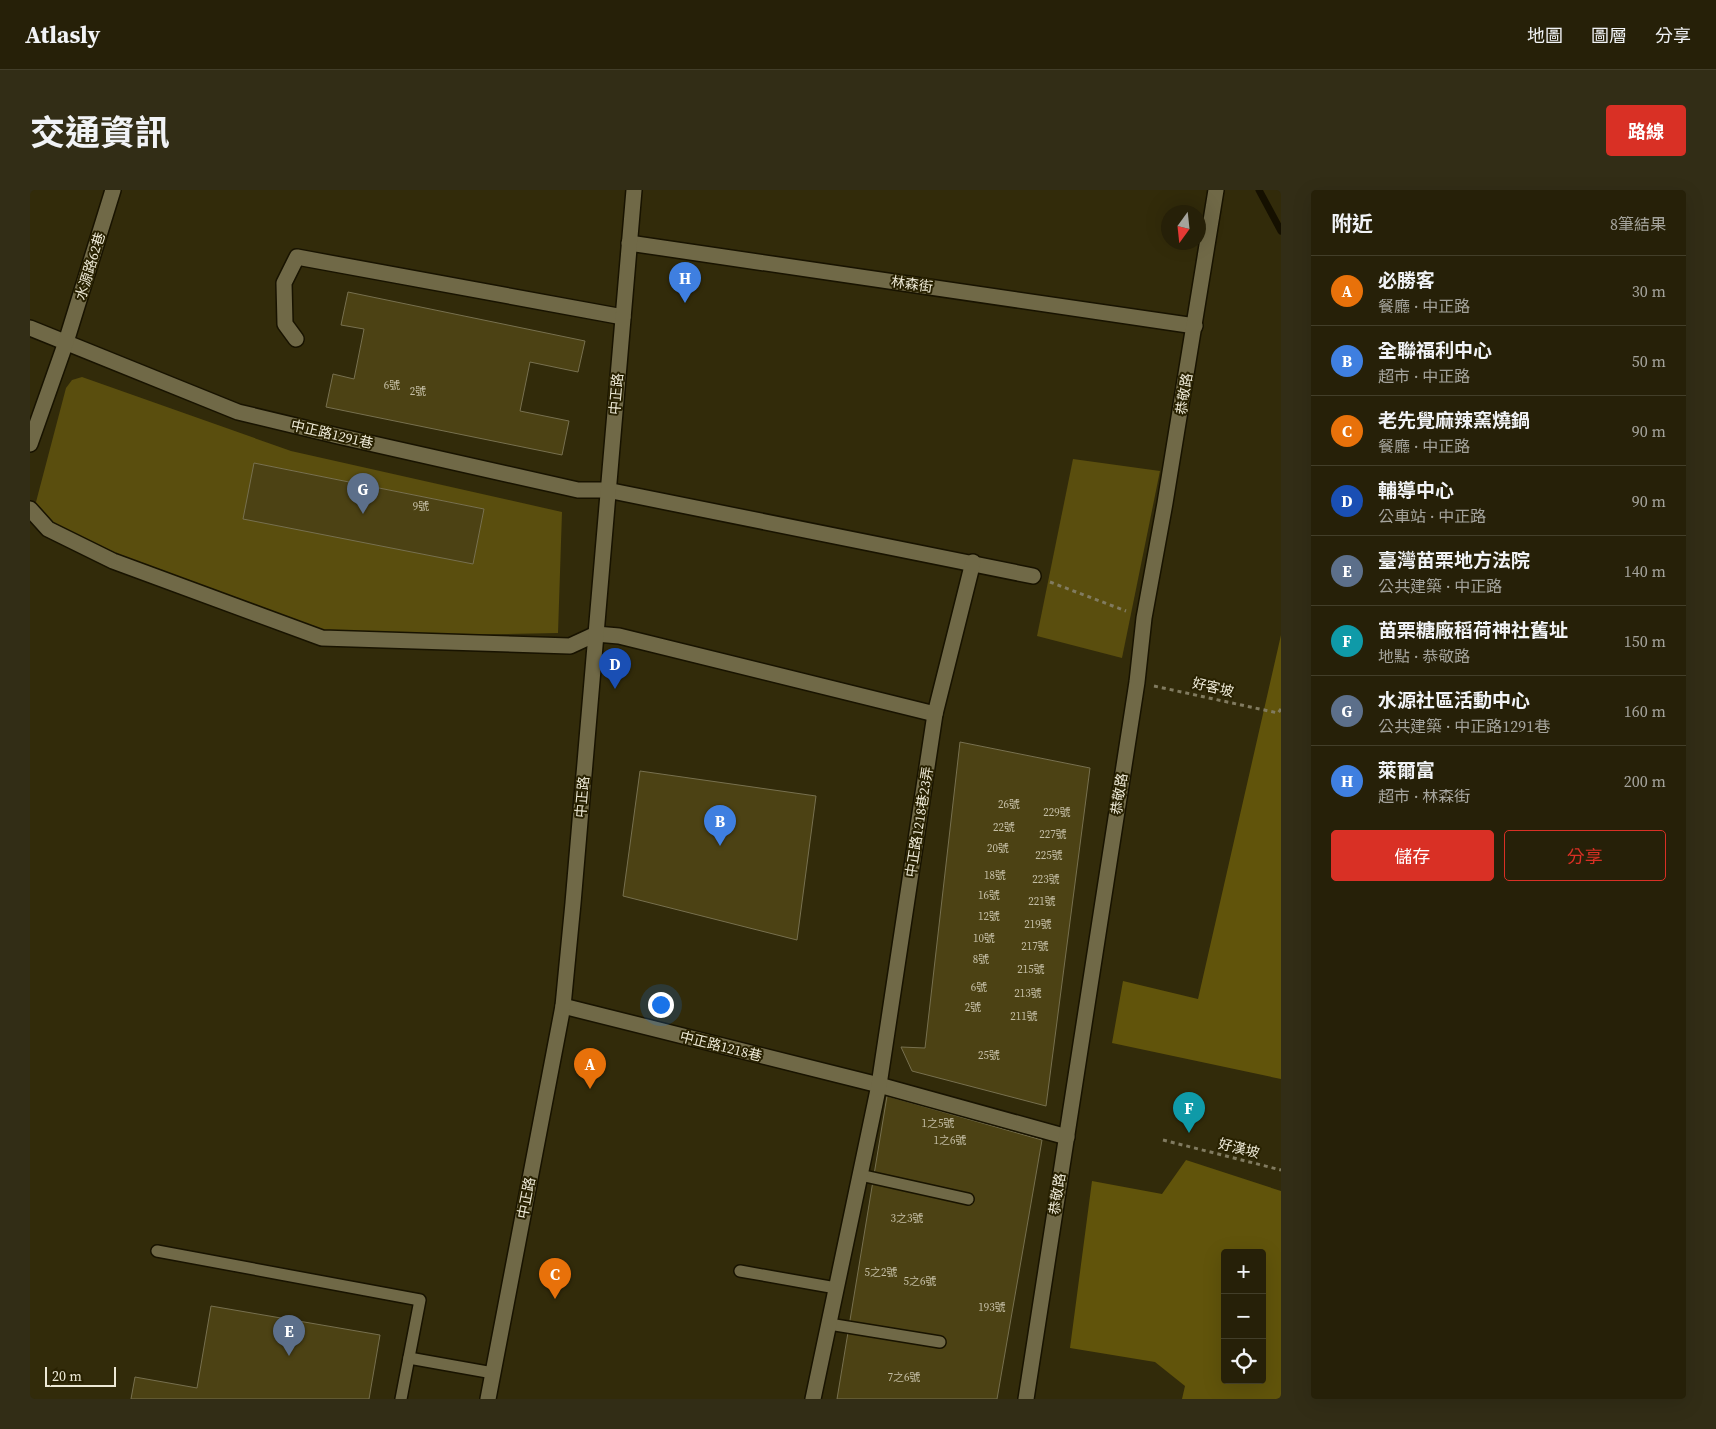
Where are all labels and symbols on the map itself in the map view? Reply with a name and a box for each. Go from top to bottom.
north arrow [1161,205,1206,250]
street label: 水源路62巷 [70,230,110,302]
pin: H [669,262,701,303]
street label: 林森街 [890,271,934,297]
street label: 中正路 [604,372,628,416]
street label: 恭敬路 [1171,372,1197,416]
house number: 6號 [384,378,400,393]
house number: 2號 [410,384,426,399]
street label: 中正路1291巷 [289,415,375,453]
pin: G [347,473,379,514]
house number: 9號 [413,499,429,514]
pin: D [599,648,631,689]
street label: 好客坡 [1190,673,1236,701]
street label: 中正路1218巷23弄 [900,765,938,879]
street label: 恭敬路 [1106,772,1132,816]
street label: 中正路 [570,775,594,819]
house number: 26號 [998,797,1020,812]
pin: B [704,805,736,846]
house number: 229號 [1043,805,1071,820]
house number: 22號 [993,820,1015,835]
house number: 227號 [1039,827,1067,842]
house number: 20號 [987,841,1009,856]
house number: 225號 [1035,848,1063,863]
house number: 18號 [984,868,1006,883]
house number: 223號 [1032,872,1060,887]
house number: 16號 [978,888,1000,903]
house number: 221號 [1028,894,1056,909]
house number: 12號 [978,909,1000,924]
house number: 219號 [1024,917,1052,932]
house number: 10號 [973,931,995,946]
house number: 217號 [1021,939,1049,954]
house number: 8號 [973,952,989,967]
house number: 215號 [1017,962,1045,977]
house number: 6號 [971,980,987,995]
house number: 213號 [1014,986,1042,1001]
your location [648,992,674,1018]
house number: 2號 [965,1000,981,1015]
house number: 211號 [1010,1009,1038,1024]
street label: 中正路1218巷 [678,1026,764,1066]
pin: A [574,1048,606,1089]
house number: 25號 [978,1048,1000,1063]
pin: F [1173,1092,1205,1133]
house number: 1之5號 [922,1116,955,1131]
house number: 1之6號 [934,1133,967,1148]
street label: 好漢坡 [1216,1133,1262,1163]
street label: 恭敬路 [1044,1172,1070,1216]
street label: 中正路 [512,1175,540,1221]
house number: 3之3號 [891,1211,924,1226]
pin: C [539,1258,571,1299]
house number: 5之2號 [865,1265,898,1280]
house number: 5之6號 [904,1274,937,1289]
house number: 193號 [978,1300,1006,1315]
pin: E [273,1315,305,1356]
scale bar [45,1364,116,1387]
house number: 7之6號 [888,1370,921,1385]

